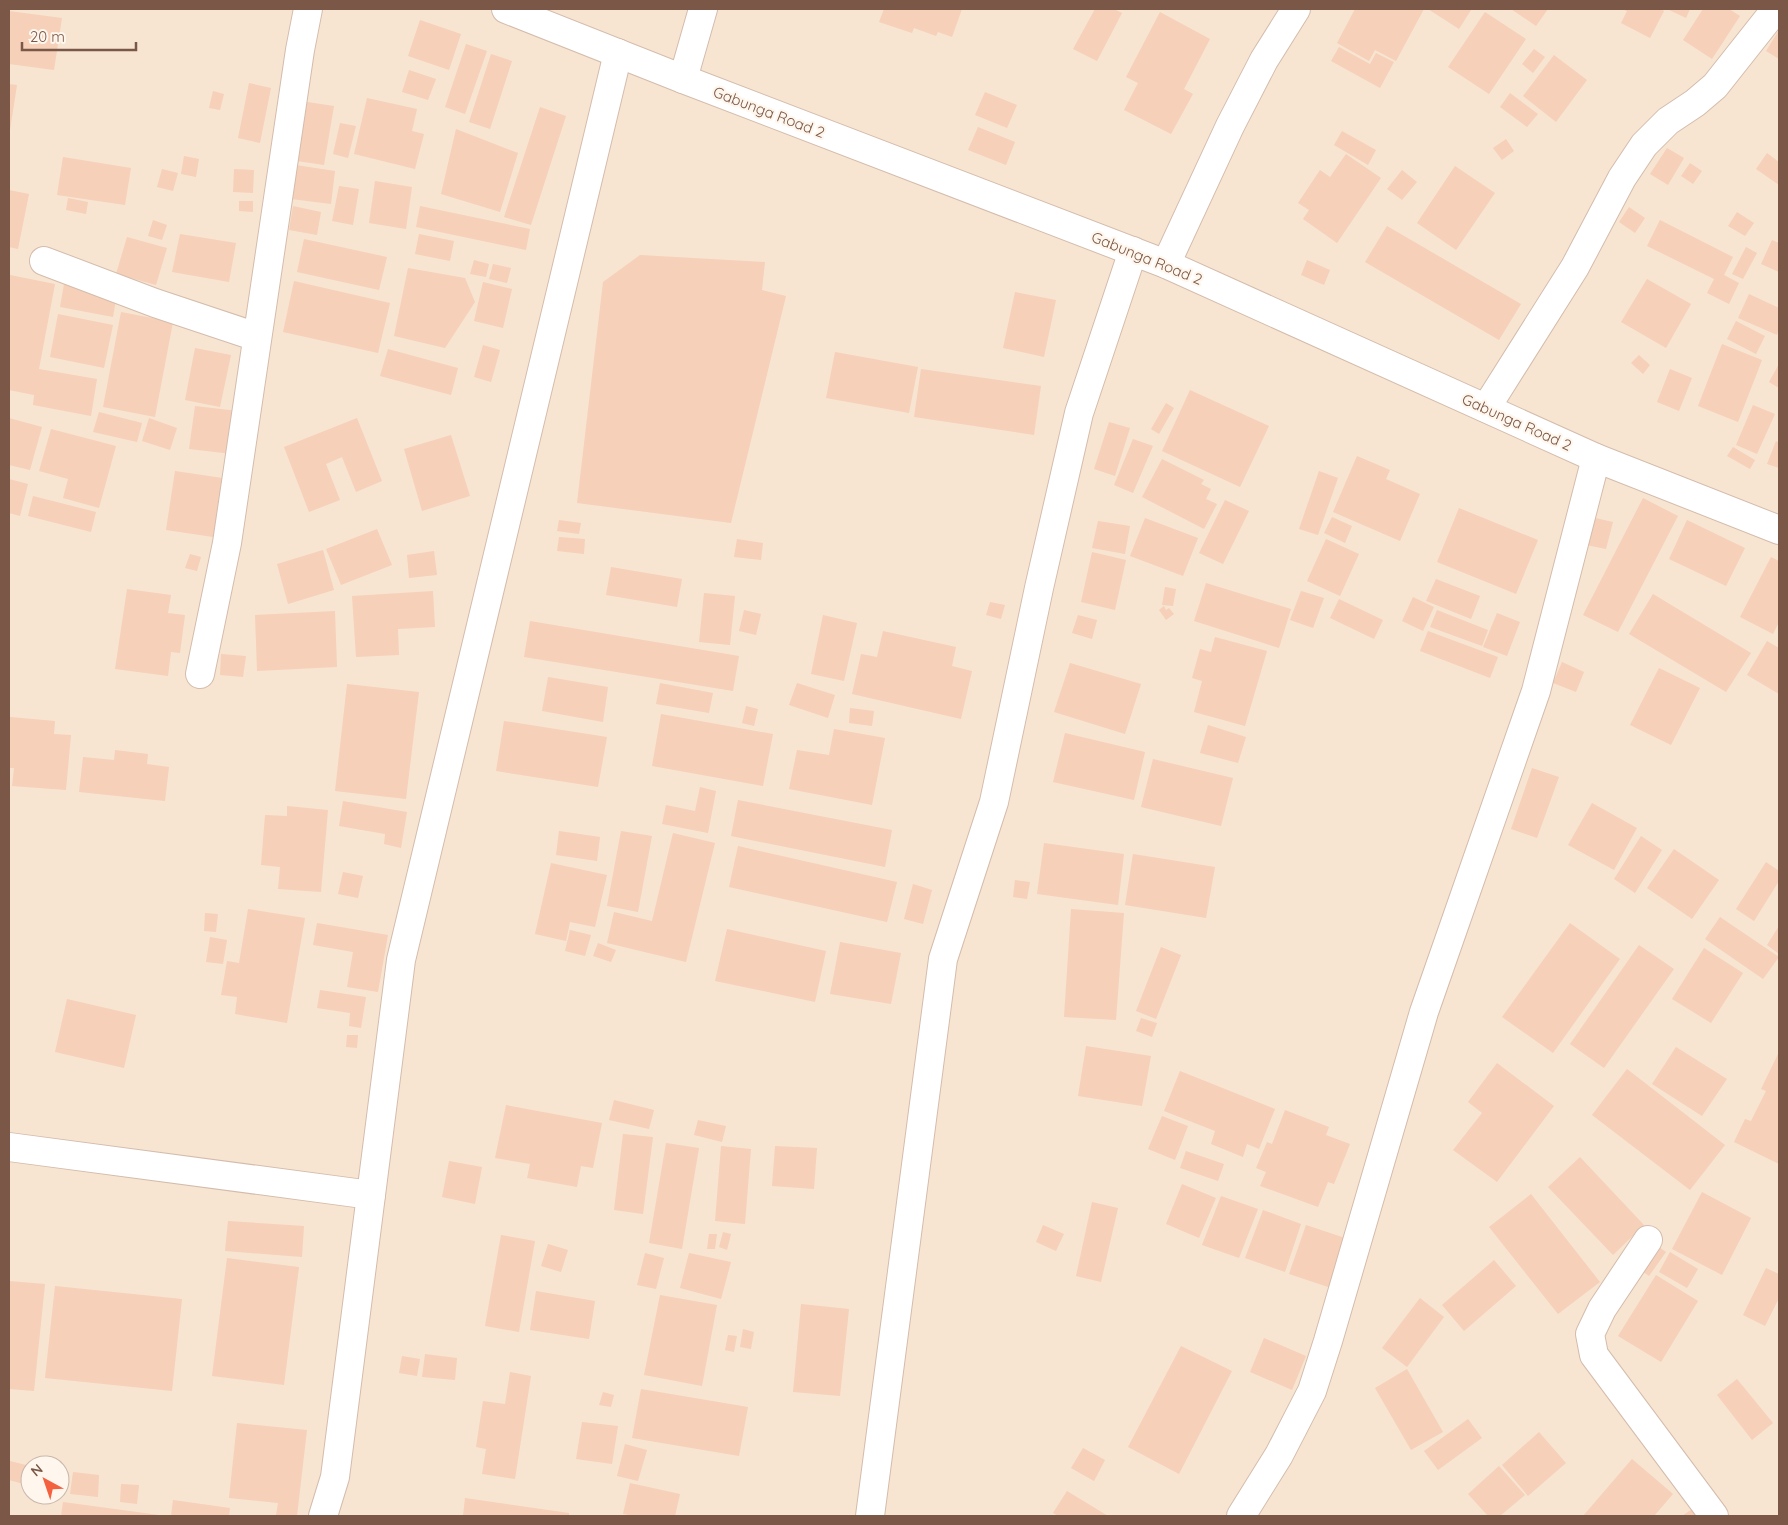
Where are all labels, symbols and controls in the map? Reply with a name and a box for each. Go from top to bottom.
scale bar [22,20,136,52]
text: 20 m [30,27,65,46]
street label: Gabunga Road 2 [710,82,828,142]
street label: Gabunga Road 2 [1089,227,1205,289]
street label: Gabunga Road 2 [1459,389,1575,455]
north arrow [20,1455,70,1505]
text: N [27,1460,46,1480]

